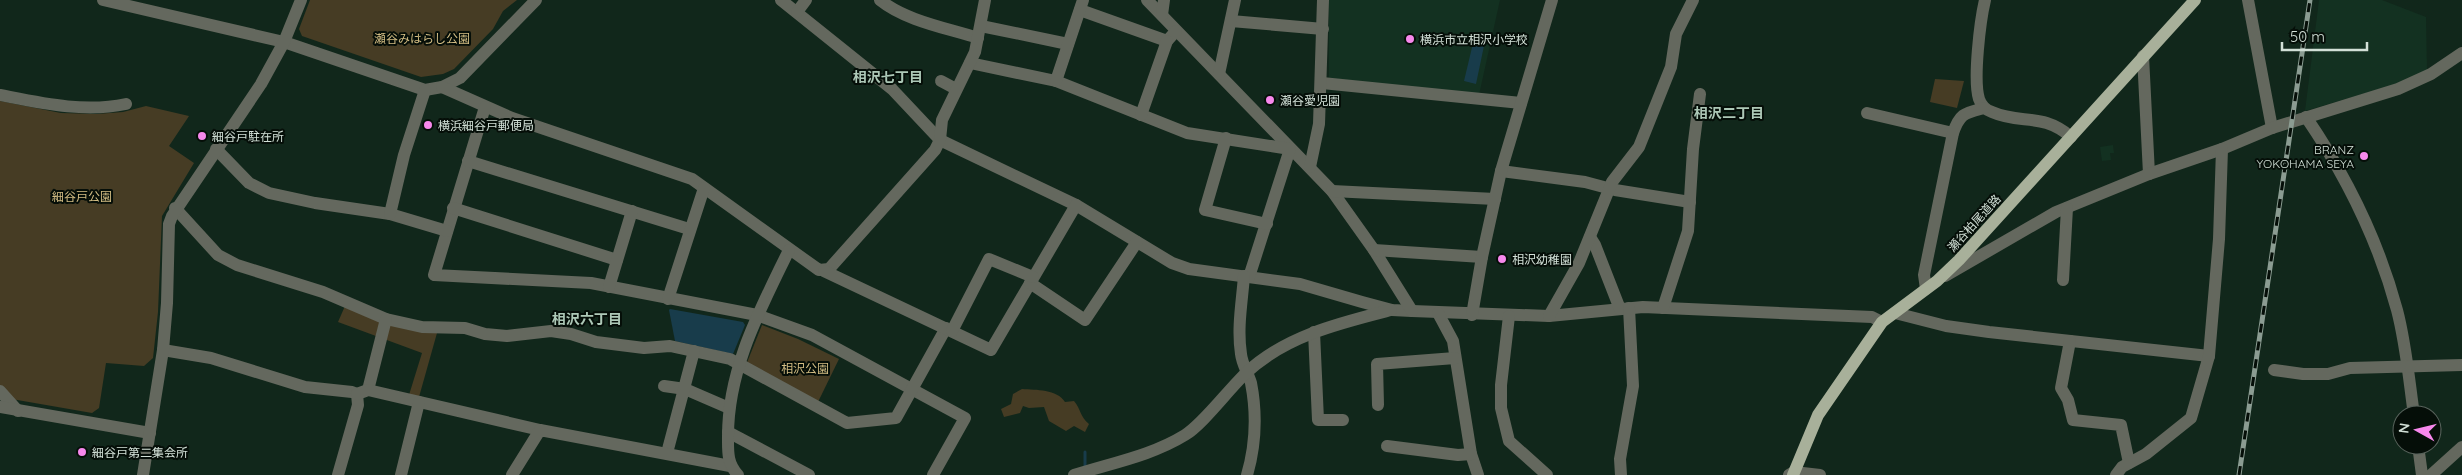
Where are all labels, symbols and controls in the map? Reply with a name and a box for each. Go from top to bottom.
scale bar [2282,20,2367,52]
text: 50 m [2290,27,2325,46]
park label: 瀬谷みはらし公園 [374,31,470,46]
place label: 横浜市立相沢小学校 [1420,32,1528,47]
marker: 横浜市立相沢小学校 [1404,33,1416,45]
district label: 相沢七丁目 [853,68,923,86]
place label: 瀬谷愛児園 [1280,93,1340,108]
marker: 瀬谷愛児園 [1264,94,1276,106]
district label: 相沢二丁目 [1694,104,1764,122]
place label: 横浜細谷戸郵便局 [438,118,534,133]
marker: 横浜細谷戸郵便局 [422,119,434,131]
place label: 細谷戸駐在所 [212,129,284,144]
marker: 細谷戸駐在所 [196,130,208,142]
place label: BRANZ YOKOHAMA SEYA [2257,142,2354,171]
marker: BRANZ YOKOHAMA SEYA [2358,150,2370,162]
park label: 細谷戸公園 [52,189,112,204]
street label: 瀬谷柏尾道路 [1944,191,2004,255]
place label: 相沢幼稚園 [1512,252,1572,267]
marker: 相沢幼稚園 [1496,253,1508,265]
district label: 相沢六丁目 [552,310,622,328]
park label: 相沢公園 [781,361,829,376]
north arrow [2392,405,2442,455]
text: N [2394,422,2414,435]
place label: 細谷戸第二集会所 [92,445,188,460]
marker: 細谷戸第二集会所 [76,446,88,458]

